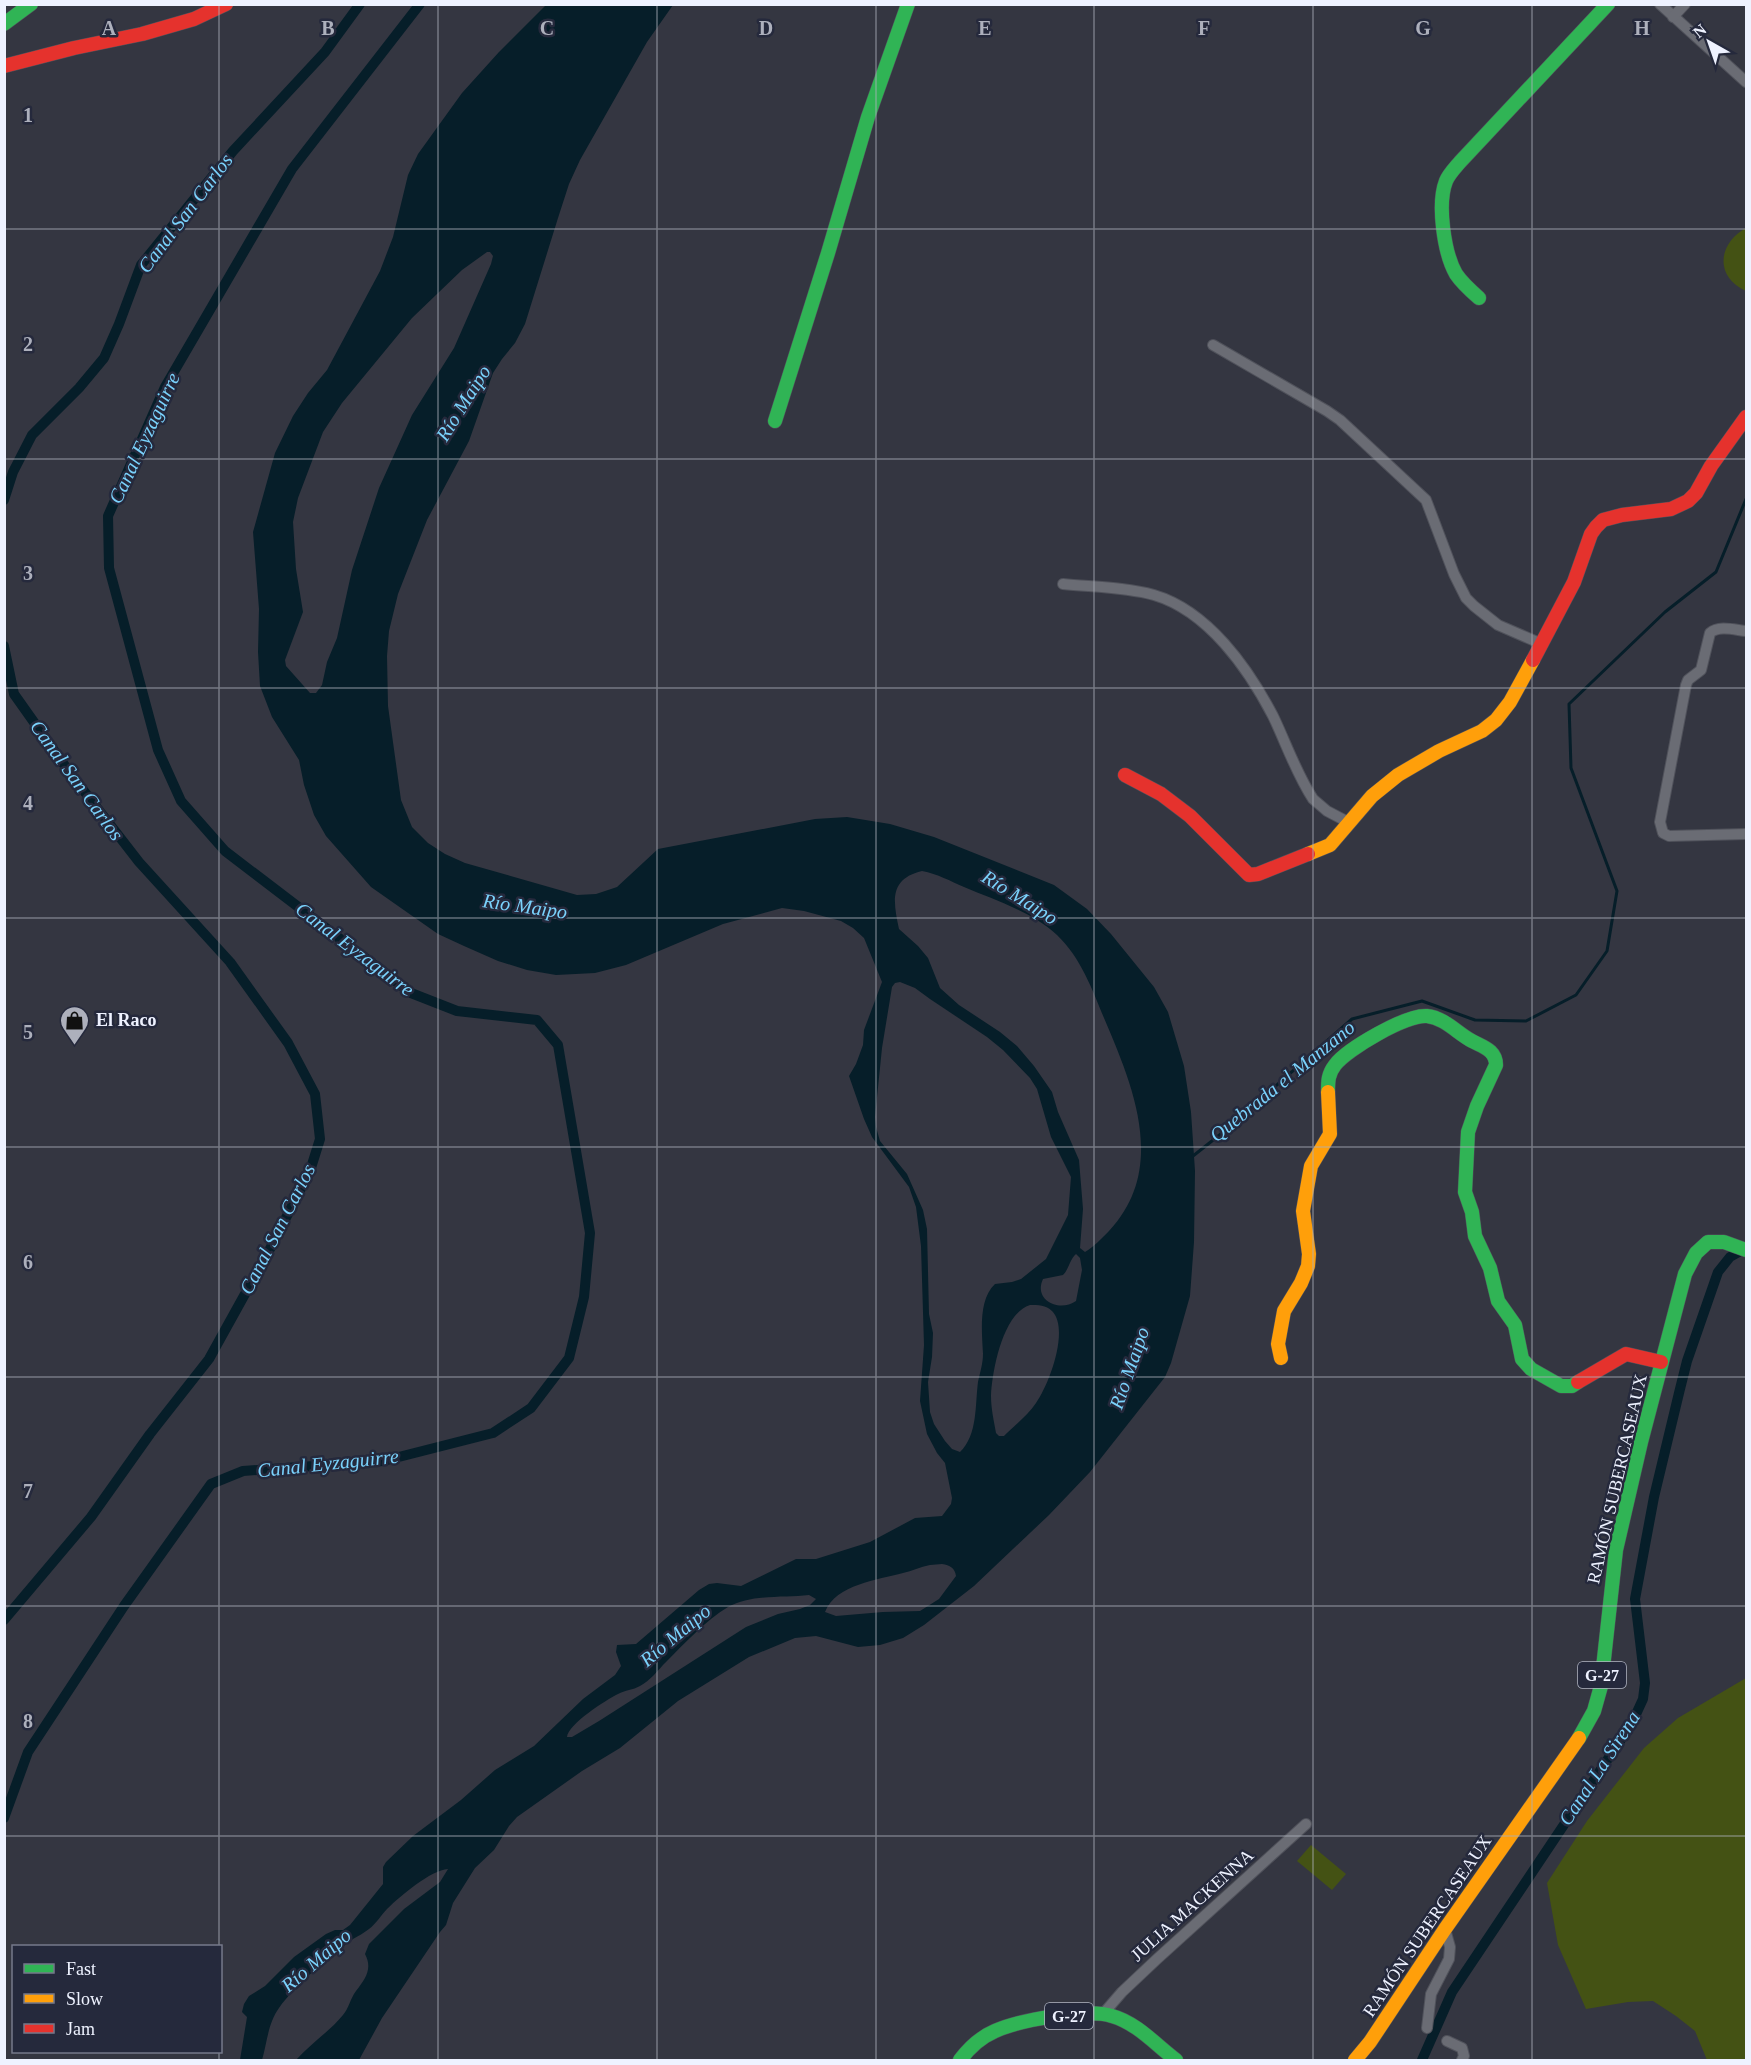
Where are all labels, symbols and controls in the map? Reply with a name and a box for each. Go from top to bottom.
north arrow [1679,12,1739,72]
text: A [102,17,117,39]
text: B [321,17,335,39]
text: C [540,17,554,39]
text: D [759,17,773,39]
text: E [978,17,992,39]
text: F [1198,17,1210,39]
text: G [1415,17,1431,39]
text: H [1634,17,1650,39]
text: N [1690,20,1710,41]
text: 1 [23,104,33,126]
water label: Canal San Carlos [133,149,237,277]
text: 2 [23,333,33,355]
water label: Río Maipo [431,361,496,446]
water label: Canal Eyzaguirre [104,369,185,507]
text: 3 [23,562,33,584]
water label: Canal San Carlos [26,716,128,845]
text: 4 [23,792,33,814]
water label: Río Maipo [977,865,1062,930]
water label: Río Maipo [480,889,569,924]
water label: Canal Eyzaguirre [291,897,418,1001]
shop icon: El Raco [59,1004,91,1046]
place label: El Raco [96,1010,157,1030]
water label: Quebrada el Manzano [1205,1016,1359,1146]
text: 5 [23,1021,33,1043]
water label: Canal San Carlos [235,1160,319,1298]
text: 6 [23,1251,33,1273]
water label: Río Maipo [1104,1324,1154,1413]
street label: RAMÓN SUBERCASEAUX [1582,1372,1651,1586]
water label: Canal Eyzaguirre [256,1445,400,1482]
text: 7 [23,1480,33,1502]
water label: Río Maipo [635,1599,715,1672]
road number: G-27 [1578,1662,1626,1688]
water label: Canal La Sirena [1554,1707,1644,1829]
text: 8 [23,1710,33,1732]
street label: RAMÓN SUBERCASEAUX [1358,1831,1495,2021]
street label: JULIA MACKENNA [1127,1845,1257,1965]
water label: Río Maipo [276,1924,356,1998]
legend [12,1945,222,2053]
text: Fast [66,1959,96,1979]
text: Slow [66,1989,103,2009]
road number: G-27 [1045,2003,1093,2029]
text: Jam [66,2019,95,2039]

